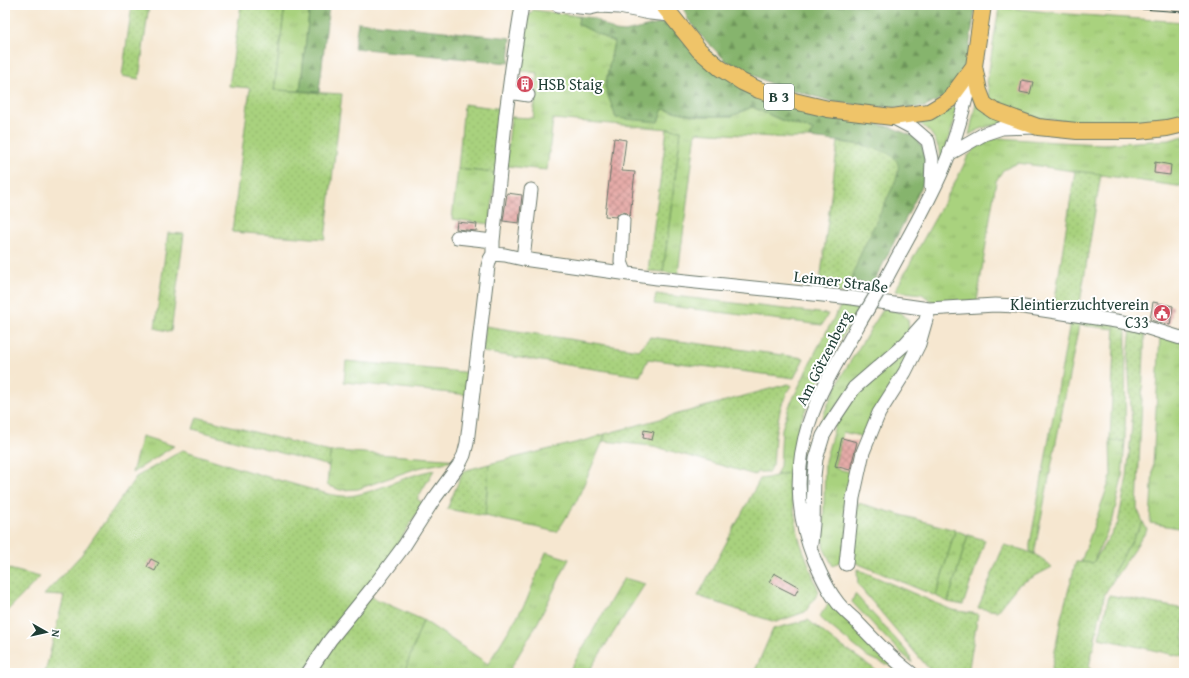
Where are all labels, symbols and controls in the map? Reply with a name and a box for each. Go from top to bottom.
place label: HSB Staig [538,72,603,96]
building icon: HSB Staig [515,74,535,94]
road number: B 3 [764,84,794,110]
street label: Leimer Straße [792,263,890,299]
place label: Kleintierzuchtverein C33 [1010,292,1149,334]
public building icon: Kleintierzuchtverein C33 [1152,303,1172,323]
street label: Am Götzenberg [789,306,857,410]
north arrow [26,612,66,652]
text: N [47,629,64,639]

